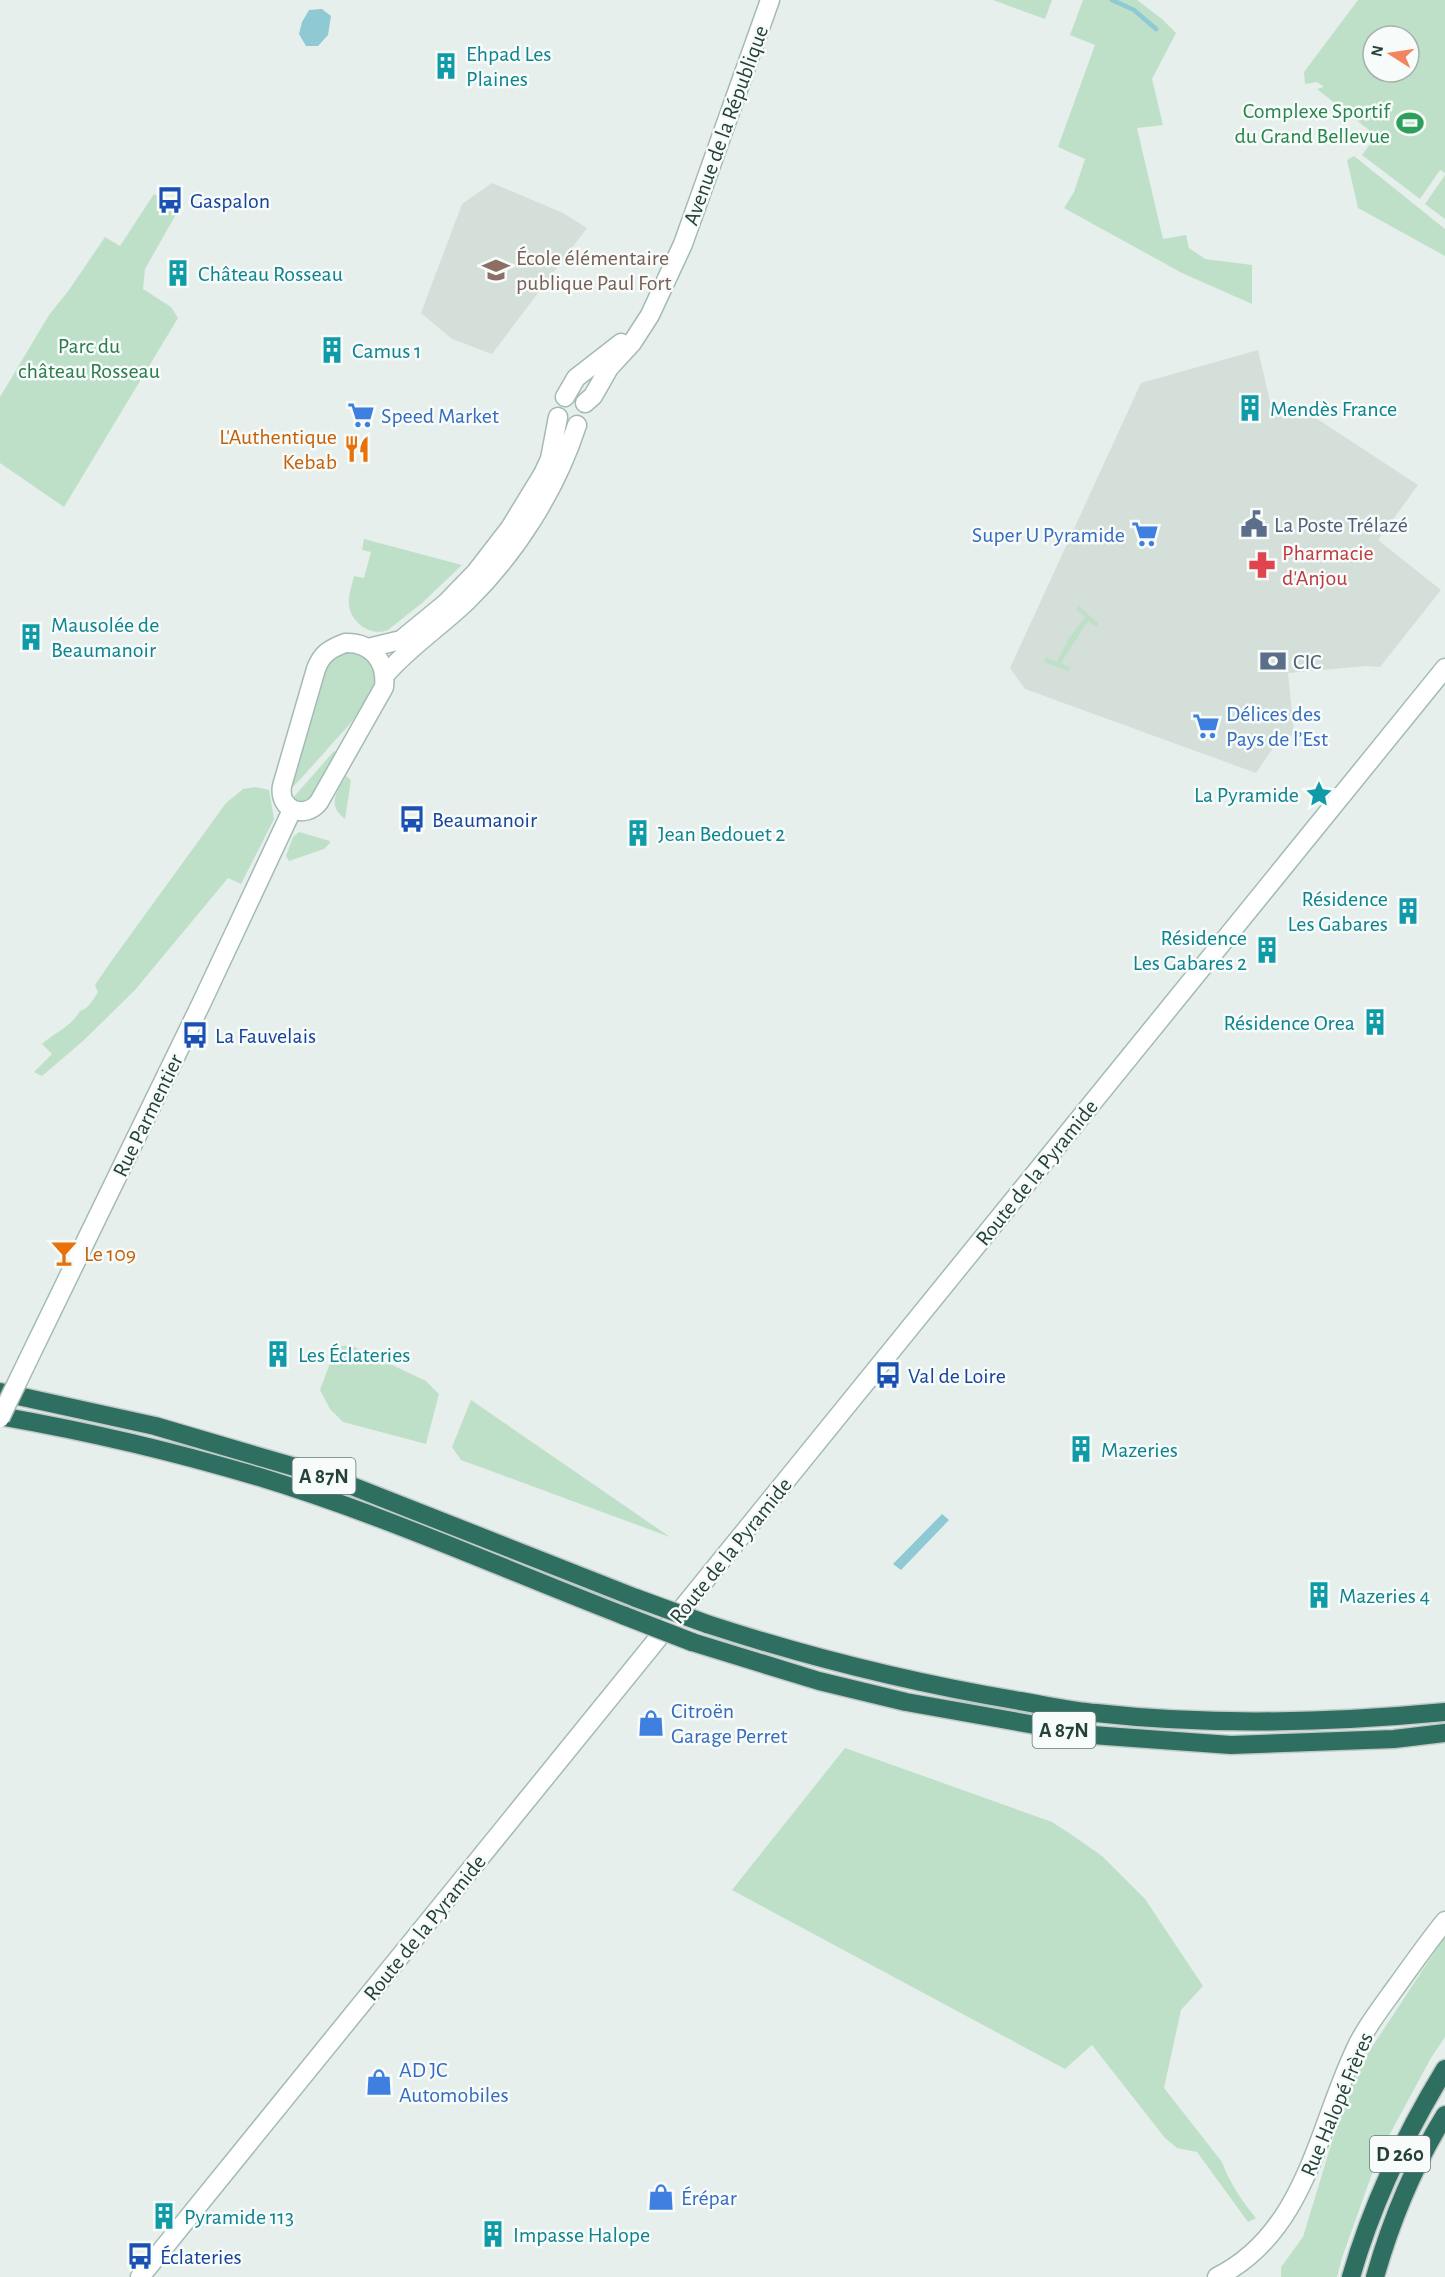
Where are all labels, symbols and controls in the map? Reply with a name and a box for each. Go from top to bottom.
street label: Avenue de la République [680,23,772,228]
north arrow [1361,24,1421,84]
place label: Ehpad Les Plaines [466,43,552,90]
text: N [1368,44,1386,58]
building icon: Ehpad Les Plaines [431,51,461,81]
place label: Complexe Sportif du Grand Bellevue [1234,100,1391,147]
sports icon: Complexe Sportif du Grand Bellevue [1395,108,1425,138]
bus stop icon: Gaspalon [155,185,185,215]
place label: Gaspalon [190,190,270,212]
place label: École élémentaire publique Paul Fort [516,246,671,294]
school or university icon: École élémentaire publique Paul Fort [481,255,511,285]
building icon: Château Rosseau [163,258,193,288]
place label: Château Rosseau [198,263,343,285]
park label: Parc du château Rosseau [18,335,160,382]
building icon: Camus 1 [317,335,347,365]
place label: Camus 1 [352,340,422,362]
building icon: Mendès France [1235,393,1265,423]
place label: Mendès France [1270,398,1397,420]
supermarket icon: Speed Market [346,400,376,430]
place label: Speed Market [381,405,499,427]
place label: L'Authentique Kebab [219,426,337,473]
restaurant icon: L'Authentique Kebab [342,434,372,464]
public building icon: La Poste Trélazé [1239,509,1269,539]
place label: La Poste Trélazé [1274,514,1408,536]
supermarket icon: Super U Pyramide [1130,519,1160,549]
place label: Super U Pyramide [972,524,1125,546]
place label: Pharmacie d'Anjou [1282,542,1374,589]
pharmacy icon: Pharmacie d'Anjou [1247,550,1277,580]
place label: Mausolée de Beaumanoir [51,614,159,661]
building icon: Mausolée de Beaumanoir [16,622,46,652]
bank icon: CIC [1258,646,1288,676]
place label: CIC [1293,651,1321,673]
place label: Délices des Pays de l’Est [1226,703,1328,750]
supermarket icon: Délices des Pays de l’Est [1191,711,1221,741]
place icon: La Pyramide [1304,779,1334,809]
place label: La Pyramide [1194,784,1299,806]
bus stop icon: Beaumanoir [397,804,427,834]
place label: Beaumanoir [432,809,537,831]
building icon: Jean Bedouet 2 [623,818,653,848]
place label: Jean Bedouet 2 [658,823,785,845]
place label: Résidence Les Gabares [1287,888,1388,935]
building icon: Résidence Les Gabares [1393,896,1423,926]
place label: Résidence Les Gabares 2 [1133,927,1247,974]
building icon: Résidence Les Gabares 2 [1252,935,1282,965]
building icon: Résidence Orea [1360,1007,1390,1037]
place label: Résidence Orea [1223,1012,1355,1034]
bus stop icon: La Fauvelais [180,1020,210,1050]
place label: La Fauvelais [215,1025,316,1047]
street label: Rue Parmentier [109,1051,187,1180]
street label: Route de la Pyramide [971,1096,1102,1250]
bar icon: Le 109 [49,1238,79,1268]
place label: Le 109 [84,1243,136,1265]
building icon: Les Éclateries [263,1339,293,1369]
place label: Les Éclateries [298,1343,410,1366]
bus stop icon: Val de Loire [873,1360,903,1390]
place label: Val de Loire [908,1365,1006,1387]
building icon: Mazeries [1066,1434,1096,1464]
place label: Mazeries [1101,1439,1178,1461]
road number: A 87N [292,1458,356,1494]
street label: Route de la Pyramide [665,1474,796,1628]
building icon: Mazeries 4 [1304,1580,1334,1610]
place label: Mazeries 4 [1339,1585,1430,1607]
place label: Citroën Garage Perret [671,1700,787,1747]
shop icon: Citroën Garage Perret [636,1708,666,1738]
road number: A 87N [1032,1712,1096,1748]
street label: Route de la Pyramide [359,1851,490,2005]
street label: Rue Halopé Frères [1297,2029,1377,2180]
place label: AD JC Automobiles [399,2059,509,2106]
shop icon: AD JC Automobiles [364,2067,394,2097]
road number: D 260 [1370,2136,1430,2172]
shop icon: Érépar [646,2182,676,2212]
place label: Érépar [681,2186,737,2209]
building icon: Pyramide 113 [149,2201,179,2231]
place label: Pyramide 113 [184,2206,294,2228]
building icon: Impasse Halope [478,2219,508,2249]
place label: Impasse Halope [513,2224,650,2246]
bus stop icon: Éclateries [125,2241,155,2271]
place label: Éclateries [160,2245,242,2268]

